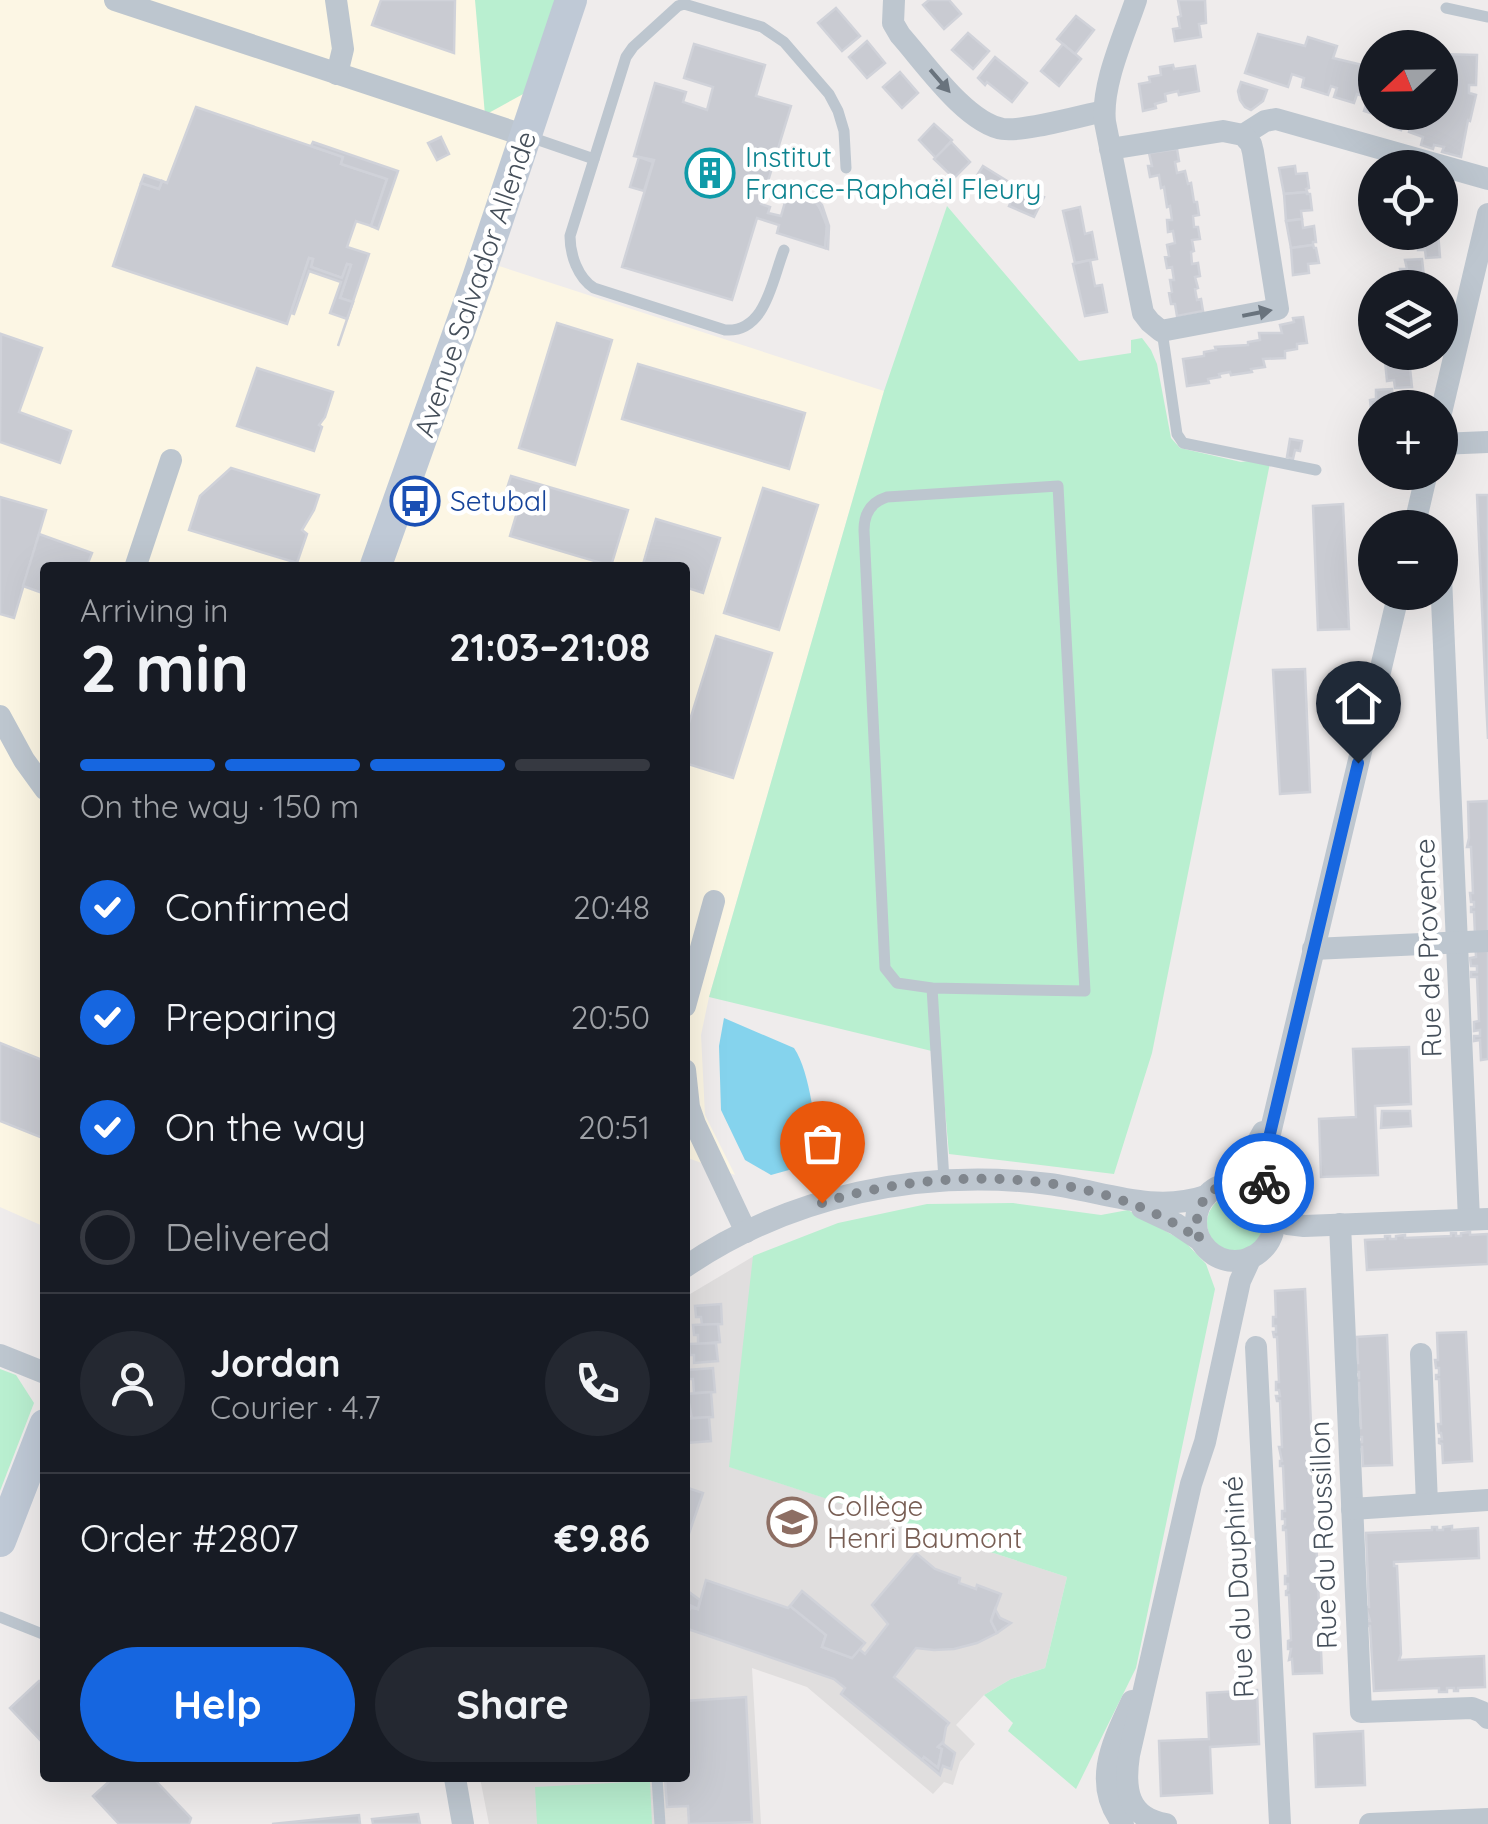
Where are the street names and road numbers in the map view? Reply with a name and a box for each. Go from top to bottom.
street label: Avenue Salvador Allende [406,126,543,441]
street label: Rue de Provence [1406,838,1449,1058]
street label: Rue du Roussillon [1301,1420,1344,1650]
street label: Rue du Dauphiné [1214,1475,1261,1699]

